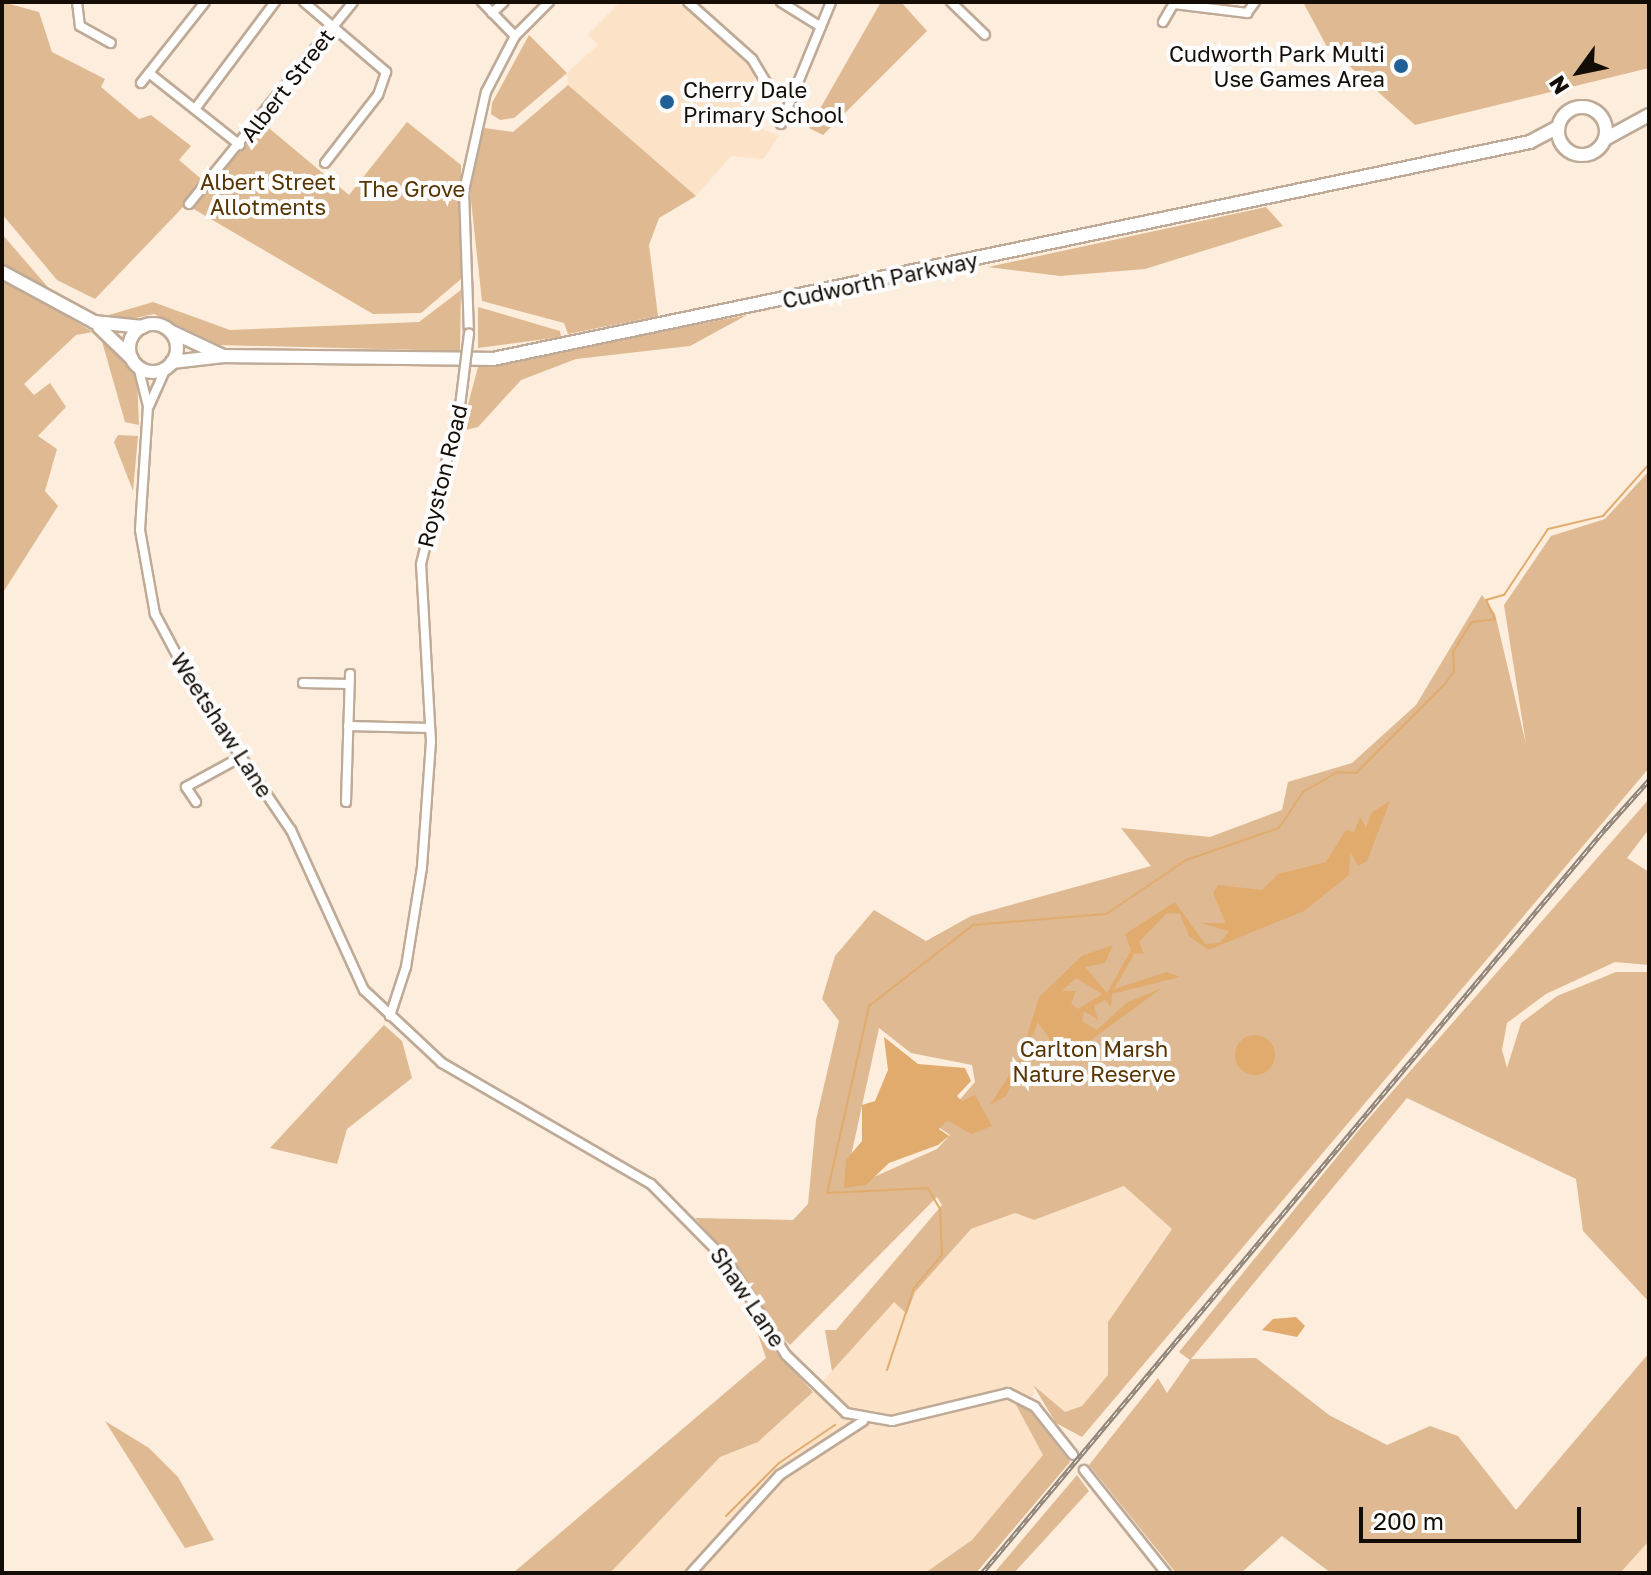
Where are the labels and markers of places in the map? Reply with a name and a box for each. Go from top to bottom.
place label: Cudworth Park Multi Use Games Area [1169,40,1385,92]
marker: Cudworth Park Multi Use Games Area [1392,57,1410,75]
place label: Cherry Dale Primary School [683,76,844,128]
marker: Cherry Dale Primary School [658,93,676,111]

